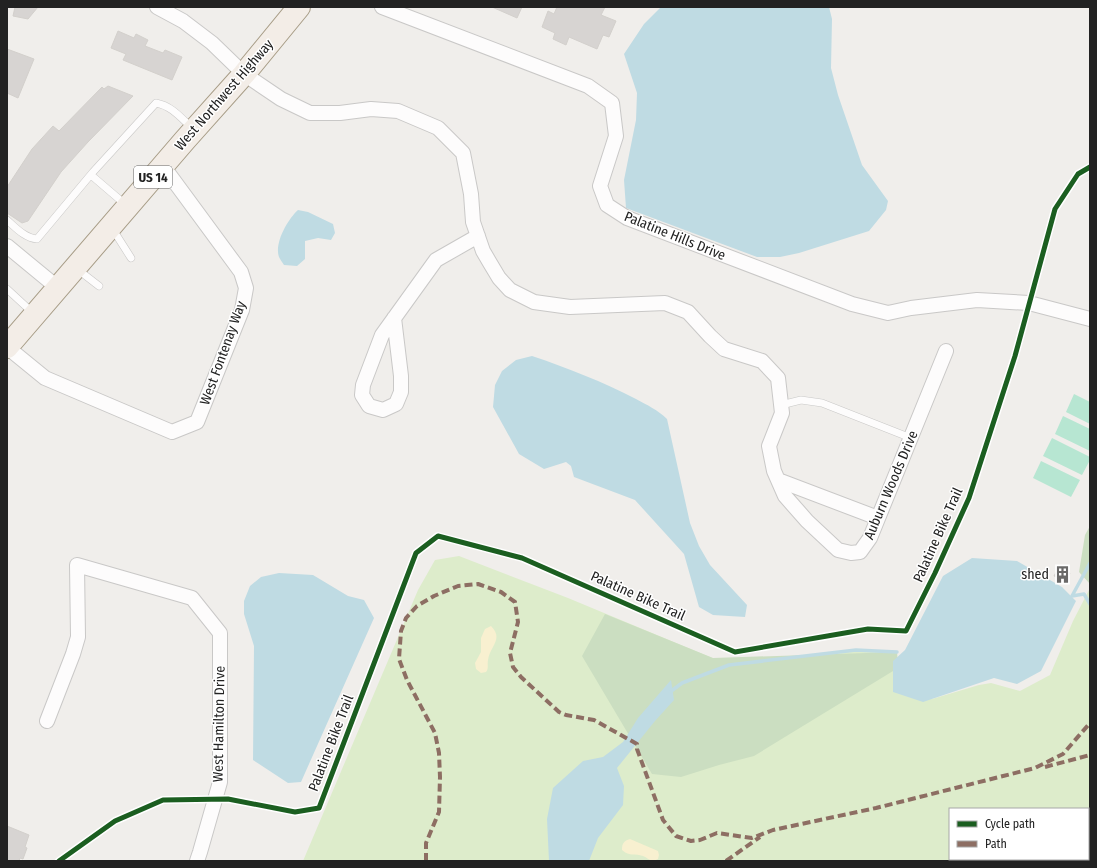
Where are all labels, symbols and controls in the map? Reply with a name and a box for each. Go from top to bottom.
street label: West Northwest Highway [171,35,277,154]
road number: US 14 [134,166,172,188]
street label: Palatine Hills Drive [622,208,728,264]
street label: West Fontenay Way [196,298,250,407]
street label: Auburn Woods Drive [860,428,922,542]
street label: Palatine Bike Trail [910,485,967,585]
building icon: shed [1052,564,1072,584]
place label: shed [1021,566,1049,583]
street label: Palatine Bike Trail [588,568,688,625]
street label: West Hamilton Drive [209,666,229,782]
street label: Palatine Bike Trail [305,692,357,794]
legend [949,808,1089,860]
text: Cycle path [985,817,1035,831]
text: Path [985,837,1007,851]

